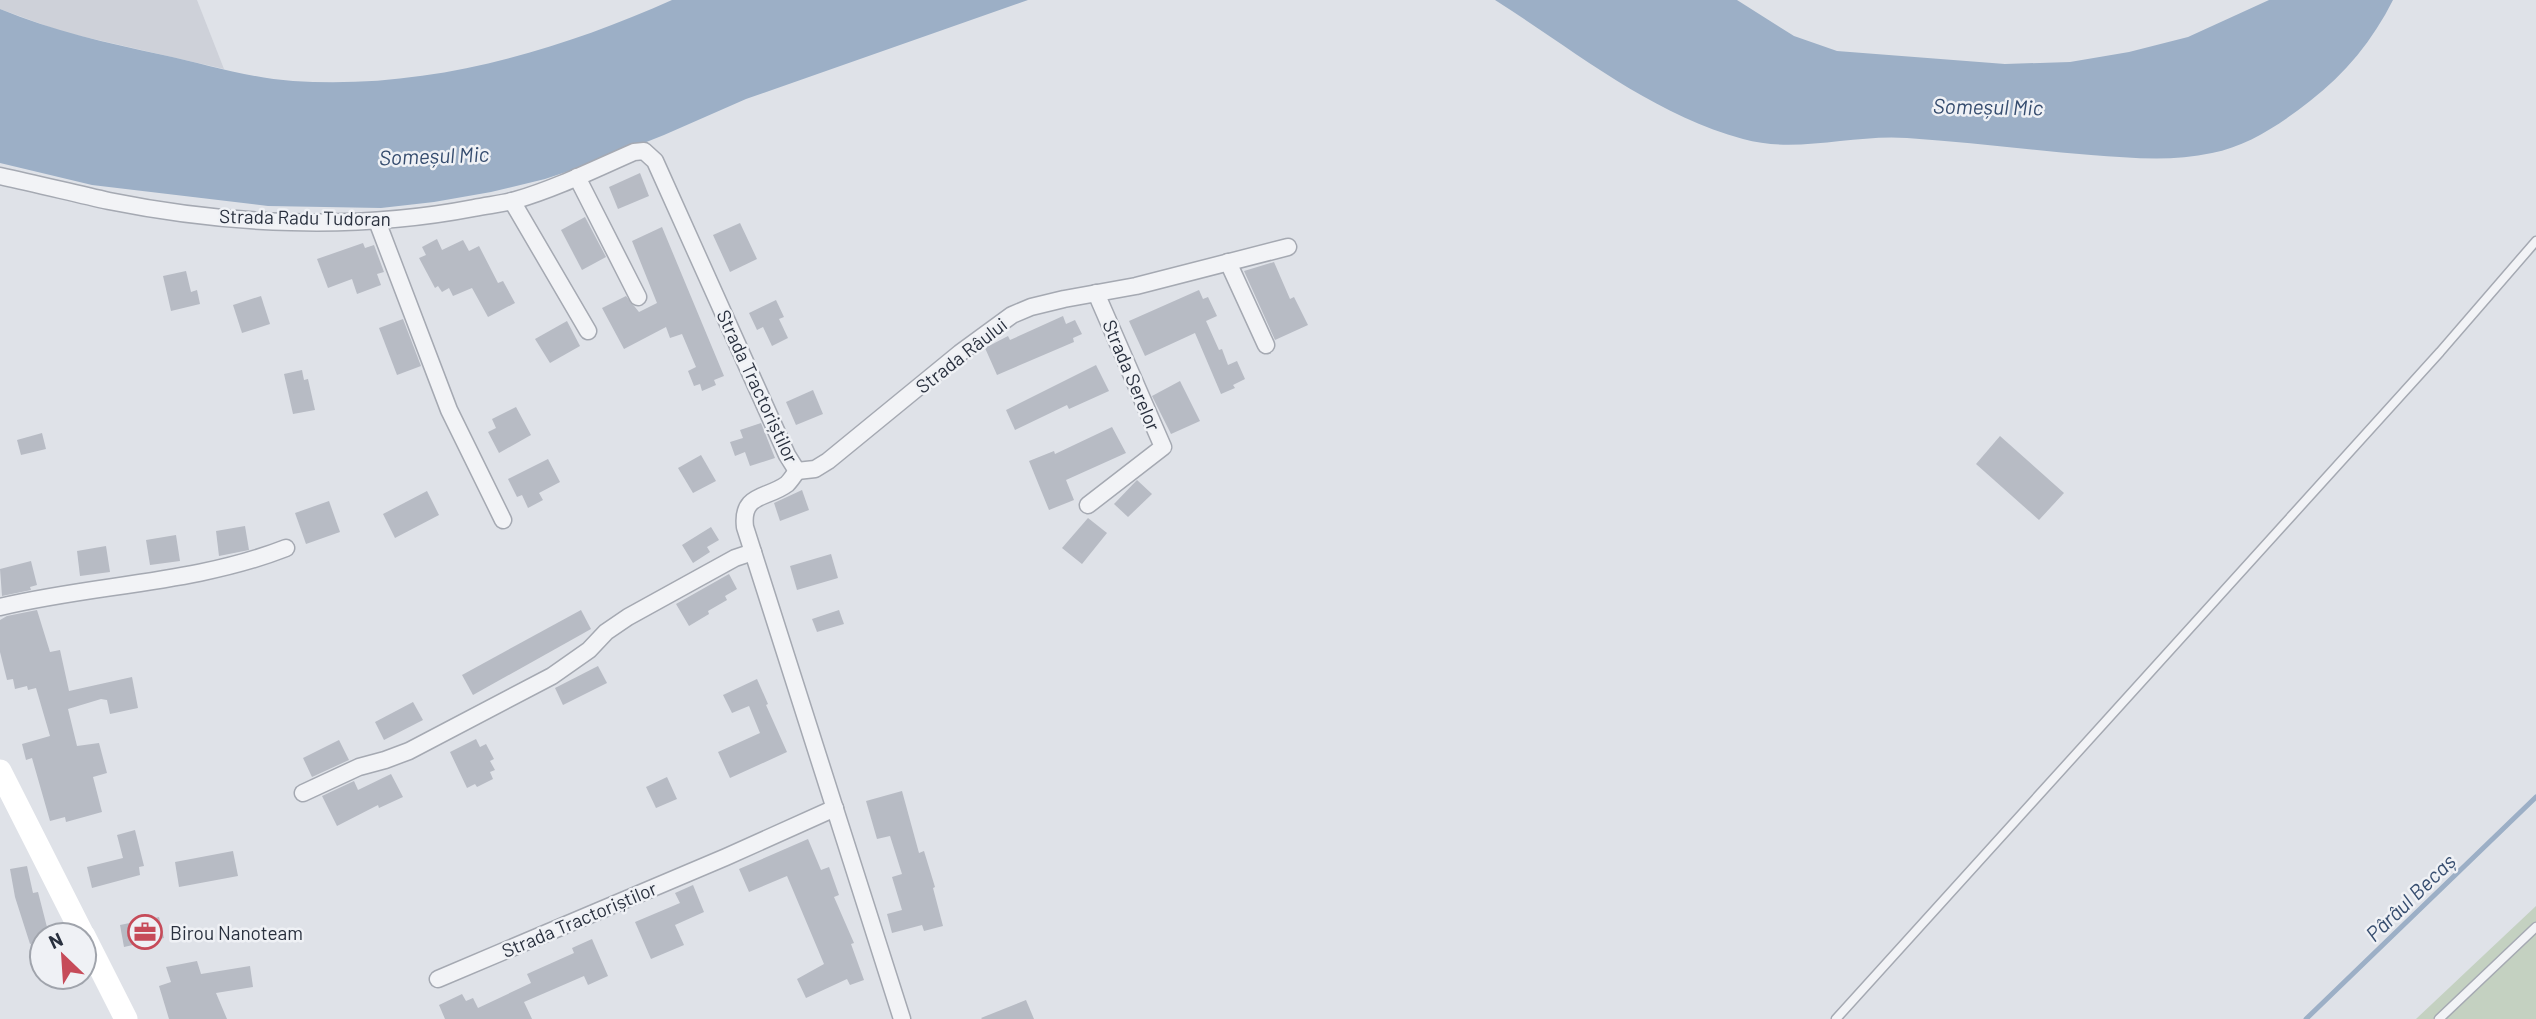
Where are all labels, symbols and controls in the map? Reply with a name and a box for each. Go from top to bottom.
water label: Someșul Mic [1933,93,2044,119]
water label: Someșul Mic [378,141,490,169]
street label: Strada Radu Tudoran [219,204,391,230]
street label: Strada Tractoriștilor [712,306,804,466]
street label: Strada Râului [911,312,1011,398]
street label: Strada Serelor [1098,316,1166,434]
water label: Pârâul Becaș [2360,848,2460,946]
street label: Strada Tractoriștilor [498,876,660,962]
office icon: Birou Nanoteam [126,913,164,951]
north arrow [28,921,98,991]
place label: Birou Nanoteam [170,921,303,944]
text: N [45,927,66,953]

